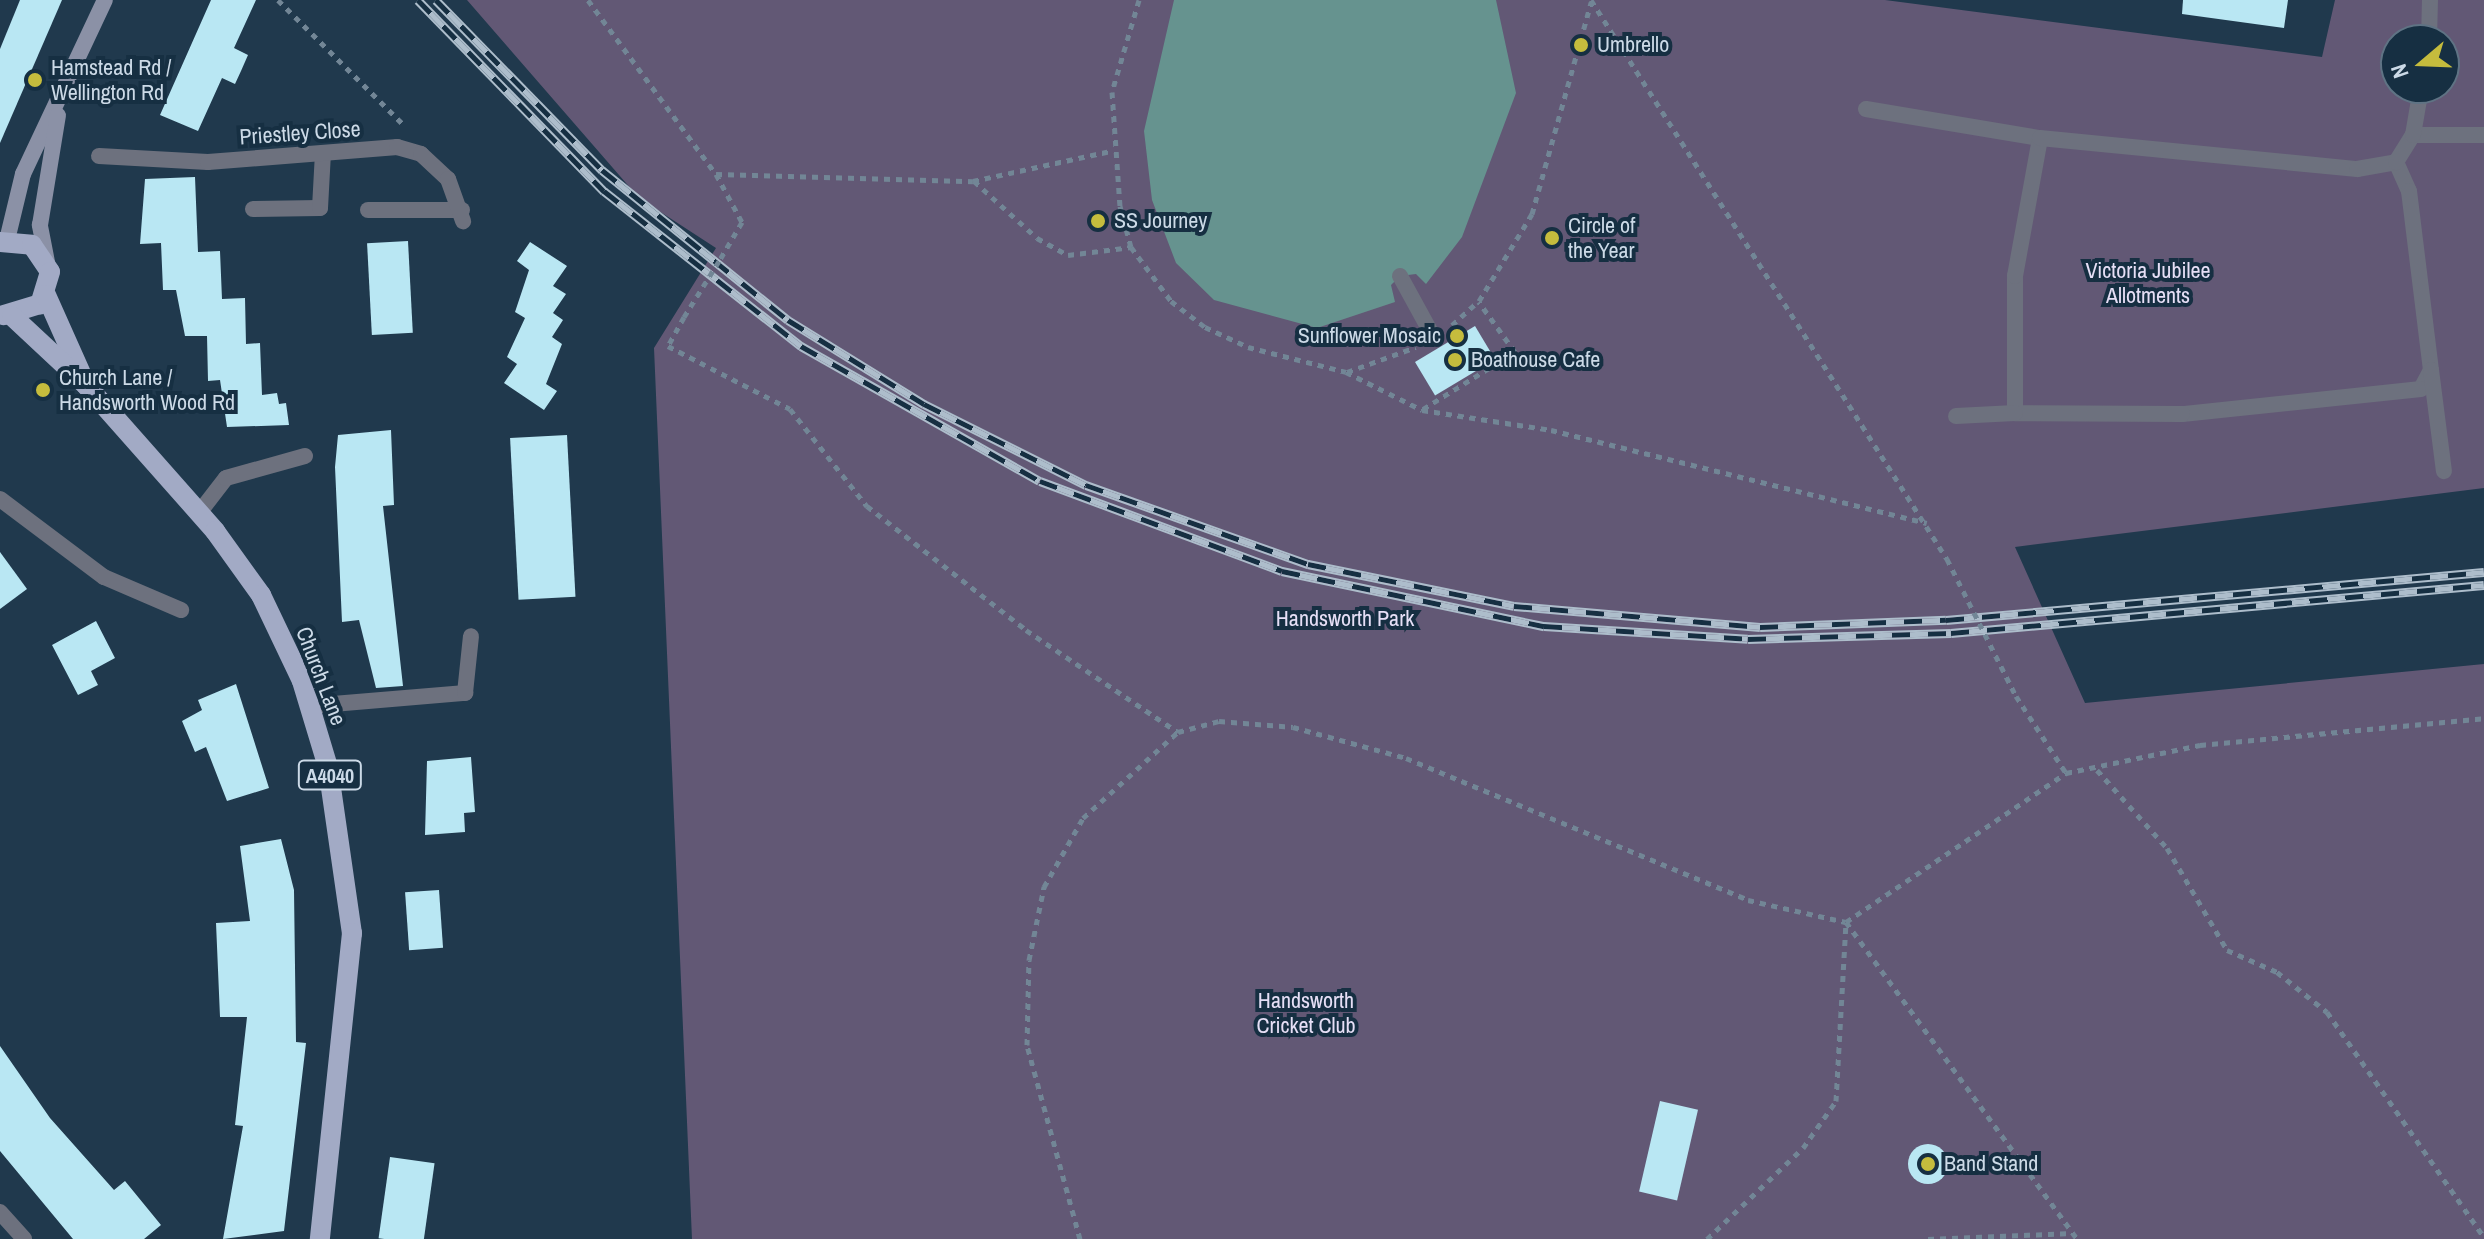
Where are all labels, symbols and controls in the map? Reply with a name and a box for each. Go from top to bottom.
north arrow [2380,24,2460,104]
place label: Umbrello [1597,32,1669,58]
marker: Umbrello [1572,36,1590,54]
place label: Hamstead Rd / Wellington Rd [51,54,171,106]
text: N [2383,60,2416,82]
marker: Hamstead Rd / Wellington Rd [26,71,44,89]
street label: Priestley Close [239,116,361,150]
place label: SS Journey [1114,208,1207,234]
marker: SS Journey [1089,212,1107,230]
place label: Circle of the Year [1568,212,1635,264]
marker: Circle of the Year [1543,229,1561,247]
park label: Victoria Jubilee Allotments [2085,257,2211,308]
place label: Sunflower Mosaic [1298,323,1441,349]
marker: Sunflower Mosaic [1448,327,1466,345]
place label: Boathouse Cafe [1471,347,1600,373]
marker: Boathouse Cafe [1446,351,1464,369]
place label: Church Lane / Handsworth Wood Rd [59,364,235,416]
marker: Church Lane / Handsworth Wood Rd [34,381,52,399]
park label: Handsworth Park [1276,606,1414,632]
street label: Church Lane [290,623,352,729]
road number: A4040 [296,759,364,791]
park label: Handsworth Cricket Club [1256,987,1356,1038]
place label: Band Stand [1944,1151,2038,1177]
marker: Band Stand [1919,1155,1937,1173]

